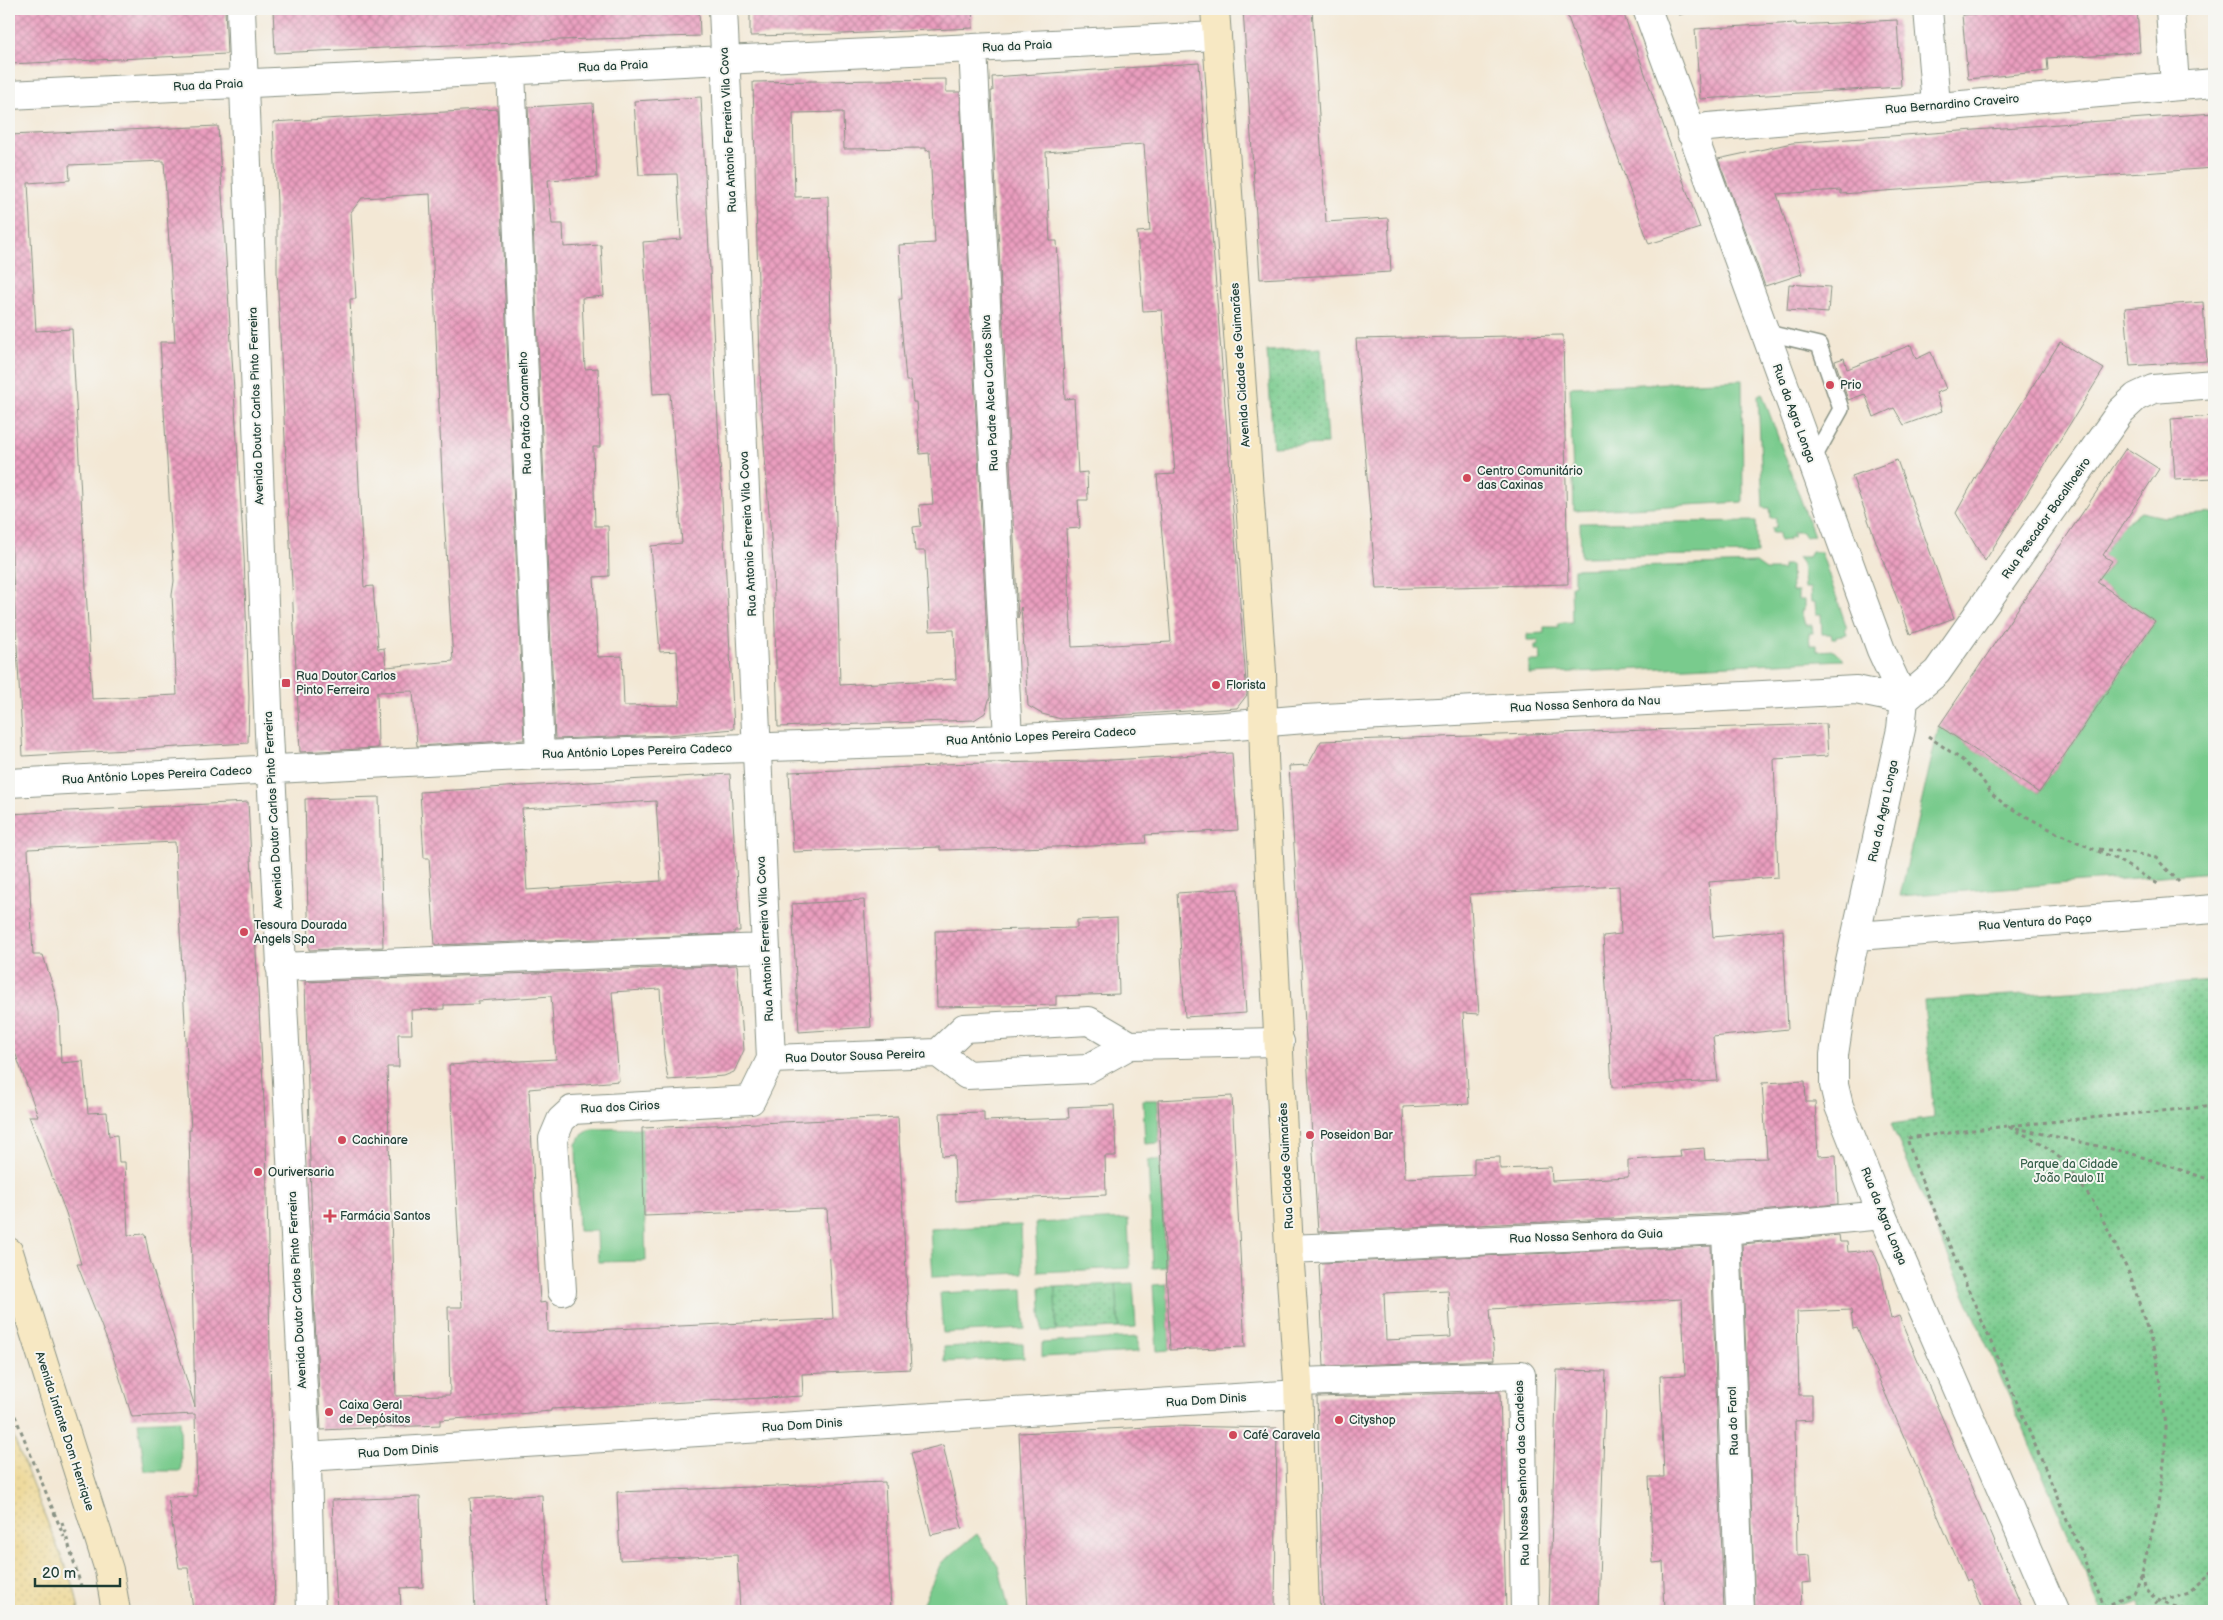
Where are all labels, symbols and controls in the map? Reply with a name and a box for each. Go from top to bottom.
street label: Rua da Praia [982,37,1053,56]
street label: Rua Antonio Ferreira Vila Cova [717,47,740,213]
street label: Rua da Praia [578,57,649,76]
street label: Rua da Praia [173,76,244,95]
street label: Rua Bernardino Craveiro [1884,91,2020,118]
street label: Avenida Cidade de Guimarães [1227,282,1254,448]
street label: Avenida Doutor Carlos Pinto Ferreira [246,307,267,505]
street label: Rua Padre Alceu Carlos Silva [979,314,1002,472]
street label: Rua Patrão Caramelho [516,351,535,475]
street label: Rua da Agra Longa [1769,362,1818,465]
place label: Prio [1840,378,1862,393]
marker: Prio [1824,379,1836,391]
street label: Rua Antonio Ferreira Vila Cova [737,451,760,617]
street label: Rua Pescador Bacalhoeiro [1999,454,2094,582]
place label: Centro Comunitário das Caxinas [1477,464,1583,493]
marker: Centro Comunitário das Caxinas [1461,472,1473,484]
place label: Rua Doutor Carlos Pinto Ferreira [296,669,396,698]
marker: Rua Doutor Carlos Pinto Ferreira [280,677,292,689]
place label: Florista [1226,678,1266,693]
marker: Florista [1210,679,1222,691]
street label: Rua Nossa Senhora da Nau [1509,693,1661,716]
street label: Avenida Doutor Carlos Pinto Ferreira [261,711,286,909]
street label: Rua António Lopes Pereira Cadeco [945,724,1137,749]
street label: Rua António Lopes Pereira Cadeco [542,741,733,762]
street label: Rua da Agra Longa [1865,758,1902,864]
street label: Rua António Lopes Pereira Cadeco [61,763,253,788]
street label: Rua Antonio Ferreira Vila Cova [754,856,777,1022]
street label: Rua Ventura do Paço [1978,911,2092,934]
place label: Tesoura Dourada Angels Spa [254,918,347,947]
marker: Tesoura Dourada Angels Spa [238,926,250,938]
street label: Rua Doutor Sousa Pereira [785,1047,926,1066]
street label: Rua dos Cirios [580,1098,660,1117]
street label: Rua Cidade Guimarães [1276,1102,1297,1230]
place label: Poseidon Bar [1320,1128,1393,1143]
marker: Poseidon Bar [1304,1129,1316,1141]
place label: Cachinare [352,1133,408,1148]
marker: Cachinare [336,1134,348,1146]
park label: Parque da Cidade João Paulo II [2020,1157,2118,1186]
place label: Ouriversaria [268,1165,334,1180]
street label: Rua da Agra Longa [1857,1165,1910,1267]
marker: Ouriversaria [252,1166,264,1178]
street label: Avenida Doutor Carlos Pinto Ferreira [285,1191,310,1389]
place label: Farmácia Santos [340,1209,431,1224]
marker: Farmácia Santos [324,1210,336,1222]
street label: Rua Nossa Senhora da Guia [1509,1226,1663,1247]
street label: Avenida Infante Dom Henrique [32,1350,97,1513]
street label: Rua Nossa Senhora das Candeias [1512,1380,1533,1566]
street label: Rua do Farol [1725,1386,1742,1456]
street label: Rua Dom Dinis [1165,1390,1247,1411]
place label: Caixa Geral de Depósitos [339,1398,411,1427]
marker: Caixa Geral de Depósitos [323,1406,335,1418]
place label: Cityshop [1349,1413,1396,1428]
marker: Cityshop [1333,1414,1345,1426]
street label: Rua Dom Dinis [761,1415,843,1436]
place label: Café Caravela [1243,1428,1321,1443]
marker: Café Caravela [1227,1429,1239,1441]
street label: Rua Dom Dinis [357,1441,439,1462]
scale bar [35,1555,120,1587]
text: 20 m [42,1564,76,1583]

